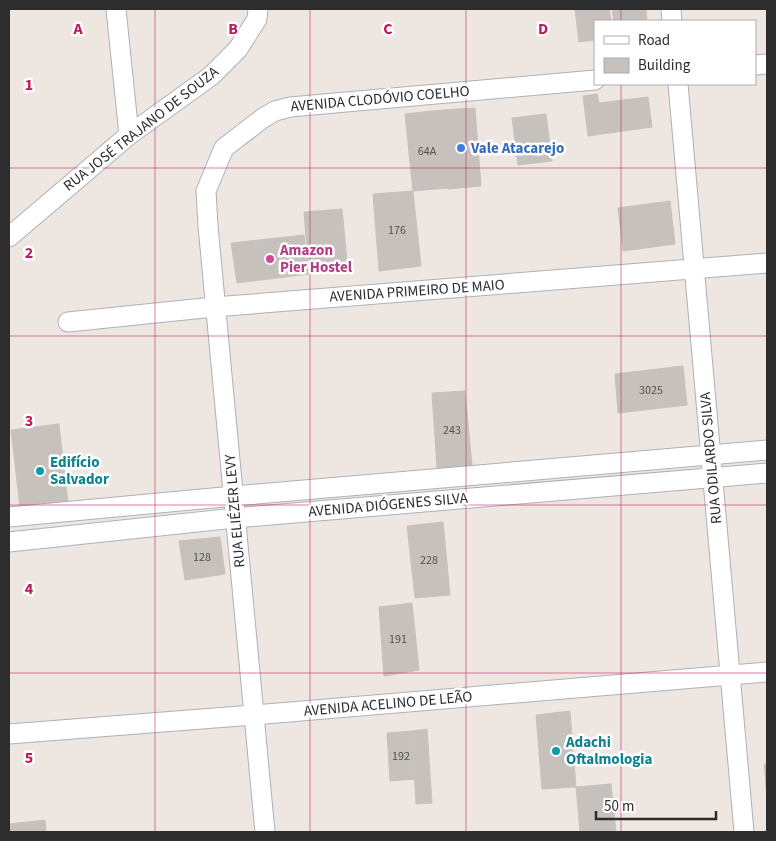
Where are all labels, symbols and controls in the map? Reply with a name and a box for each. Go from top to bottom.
text: A [72,18,83,40]
text: B [228,18,238,40]
text: C [383,18,393,40]
text: D [538,18,548,40]
legend [594,20,756,85]
text: Road [638,30,670,51]
text: Building [638,55,691,76]
street label: RUA JOSÉ TRAJANO DE SOUZA [59,61,224,196]
text: 1 [25,74,33,96]
street label: AVENIDA CLODÓVIO COELHO [290,81,470,117]
place label: Vale Atacarejo [470,138,564,159]
marker: Vale Atacarejo [455,142,467,154]
house number: 64A [418,143,437,160]
house number: 176 [388,222,406,239]
place label: Amazon Pier Hostel [279,240,353,278]
text: 2 [25,242,33,264]
marker: Amazon Pier Hostel [264,253,276,265]
street label: AVENIDA PRIMEIRO DE MAIO [329,274,505,308]
house number: 3025 [639,382,663,399]
street label: RUA ODILARDO SILVA [695,390,727,525]
text: 3 [25,410,33,432]
house number: 243 [443,422,461,439]
place label: Edifício Salvador [50,452,109,490]
street label: RUA ELIÉZER LEVY [220,453,250,569]
marker: Edifício Salvador [34,465,46,477]
street label: AVENIDA DIÓGENES SILVA [307,487,470,522]
house number: 128 [193,549,211,566]
house number: 228 [420,552,438,569]
text: 4 [25,578,34,600]
house number: 191 [389,631,407,648]
street label: AVENIDA ACELINO DE LEÃO [303,686,473,722]
place label: Adachi Oftalmologia [565,732,652,770]
marker: Adachi Oftalmologia [550,745,562,757]
text: 5 [25,747,33,769]
house number: 192 [392,748,410,765]
scale bar [596,788,716,820]
text: 50 m [604,796,634,817]

